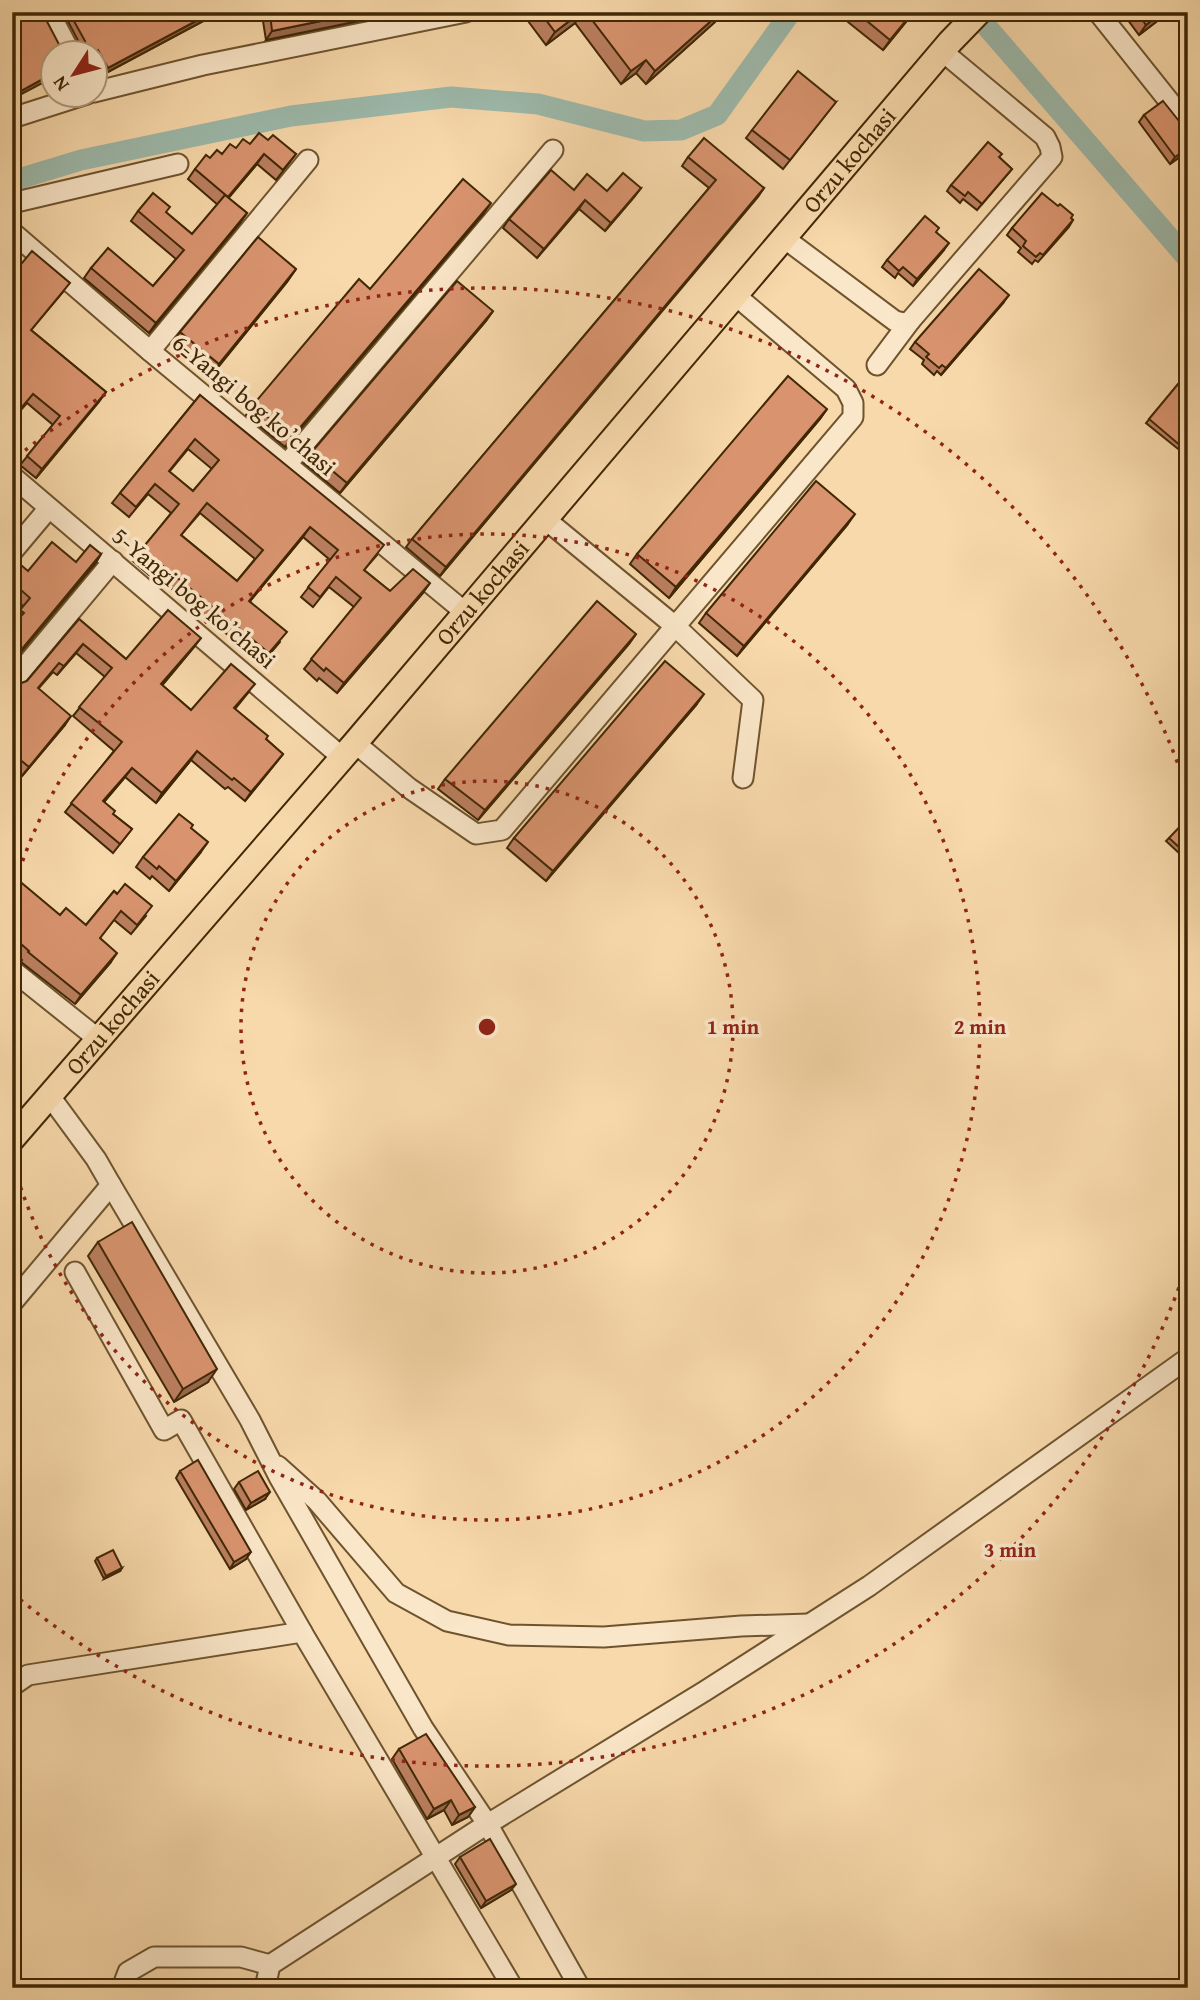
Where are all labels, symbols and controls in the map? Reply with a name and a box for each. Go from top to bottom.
north arrow [38,38,108,108]
text: N [45,70,75,97]
street label: Orzu kochasi [794,100,904,220]
street label: 6-Yangi bog koʼchasi [165,326,344,484]
street label: 5-Yangi bog koʼchasi [105,519,284,677]
street label: Orzu kochasi [427,532,537,653]
street label: Orzu kochasi [57,962,168,1082]
text: 1 min [707,1011,760,1042]
text: 2 min [954,1011,1007,1042]
centre of rings [475,1015,499,1039]
text: 3 min [984,1534,1037,1565]

